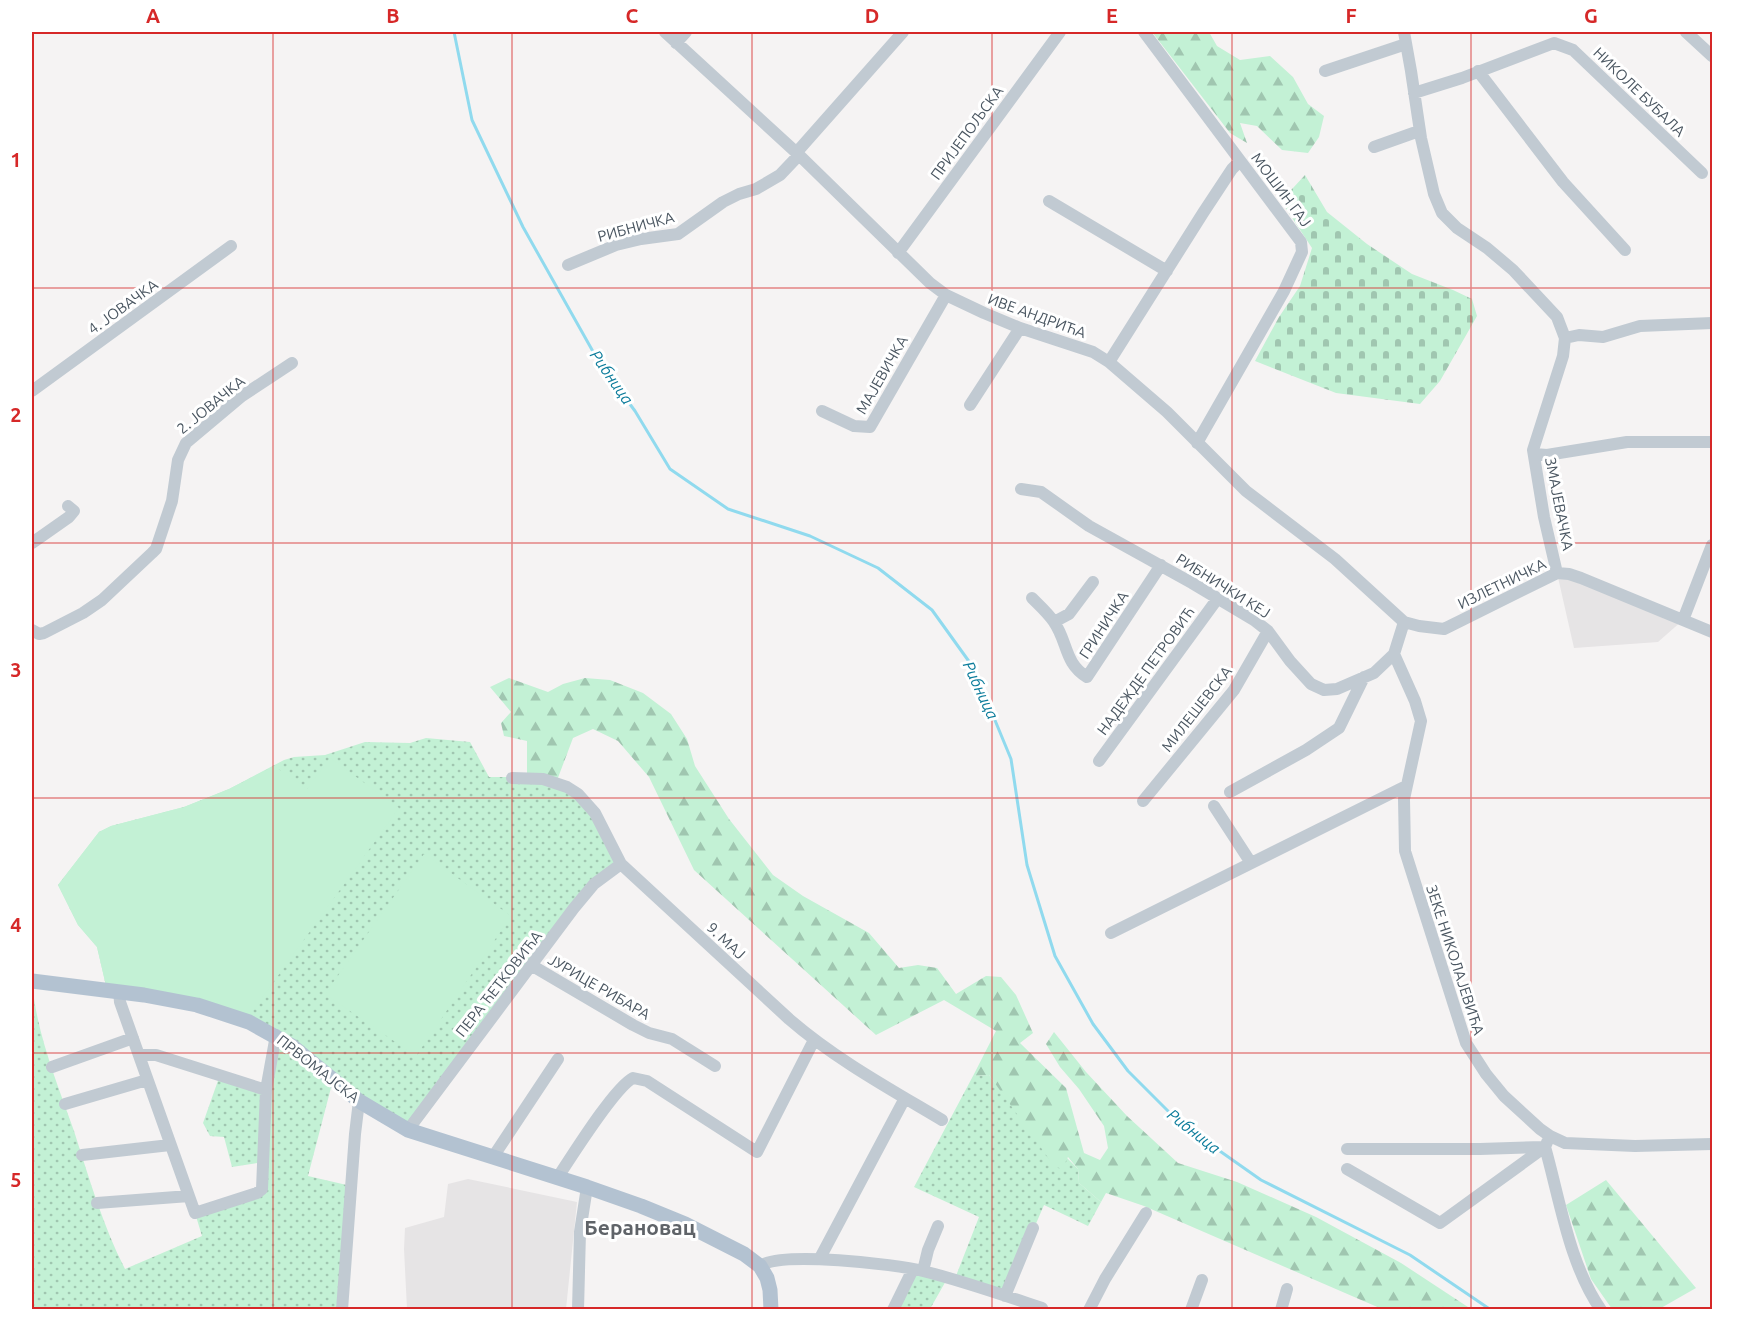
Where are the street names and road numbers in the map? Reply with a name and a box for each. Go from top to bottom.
street label: НИКОЛЕ БУБАЛА [1590,44,1689,140]
street label: ПРИЈЕПОЉСКА [927,82,1006,183]
street label: МОШИН ГАЈ [1248,149,1315,230]
street label: РИБНИЧКА [596,208,676,245]
street label: 4. ЈОВАЧКА [85,276,161,338]
street label: ИВЕ АНДРИЋА [986,290,1089,341]
street label: МАЈЕВИЧКА [852,332,911,417]
street label: 2. ЈОВАЧКА [174,372,248,437]
street label: ЗМАЈЕВАЧКА [1542,456,1577,552]
street label: РИБНИЧКИ КЕЈ [1173,550,1273,621]
street label: ИЗЛЕТНИЧКА [1455,555,1549,612]
street label: ГРИНИЧКА [1076,588,1132,662]
street label: НАДЕЖДЕ ПЕТРОВИЋ [1093,603,1198,738]
street label: МИЛЕШЕВСКА [1158,662,1235,755]
street label: ЗЕКЕ НИКОЛАЈЕВИЋА [1423,883,1488,1037]
street label: 9. МАЈ [704,919,749,963]
street label: ПЕРА ЋЕТКОВИЋА [452,927,545,1040]
street label: ЈУРИЦЕ РИБАРА [545,951,653,1023]
street label: ПРВОМАЈСКА [274,1031,363,1106]

